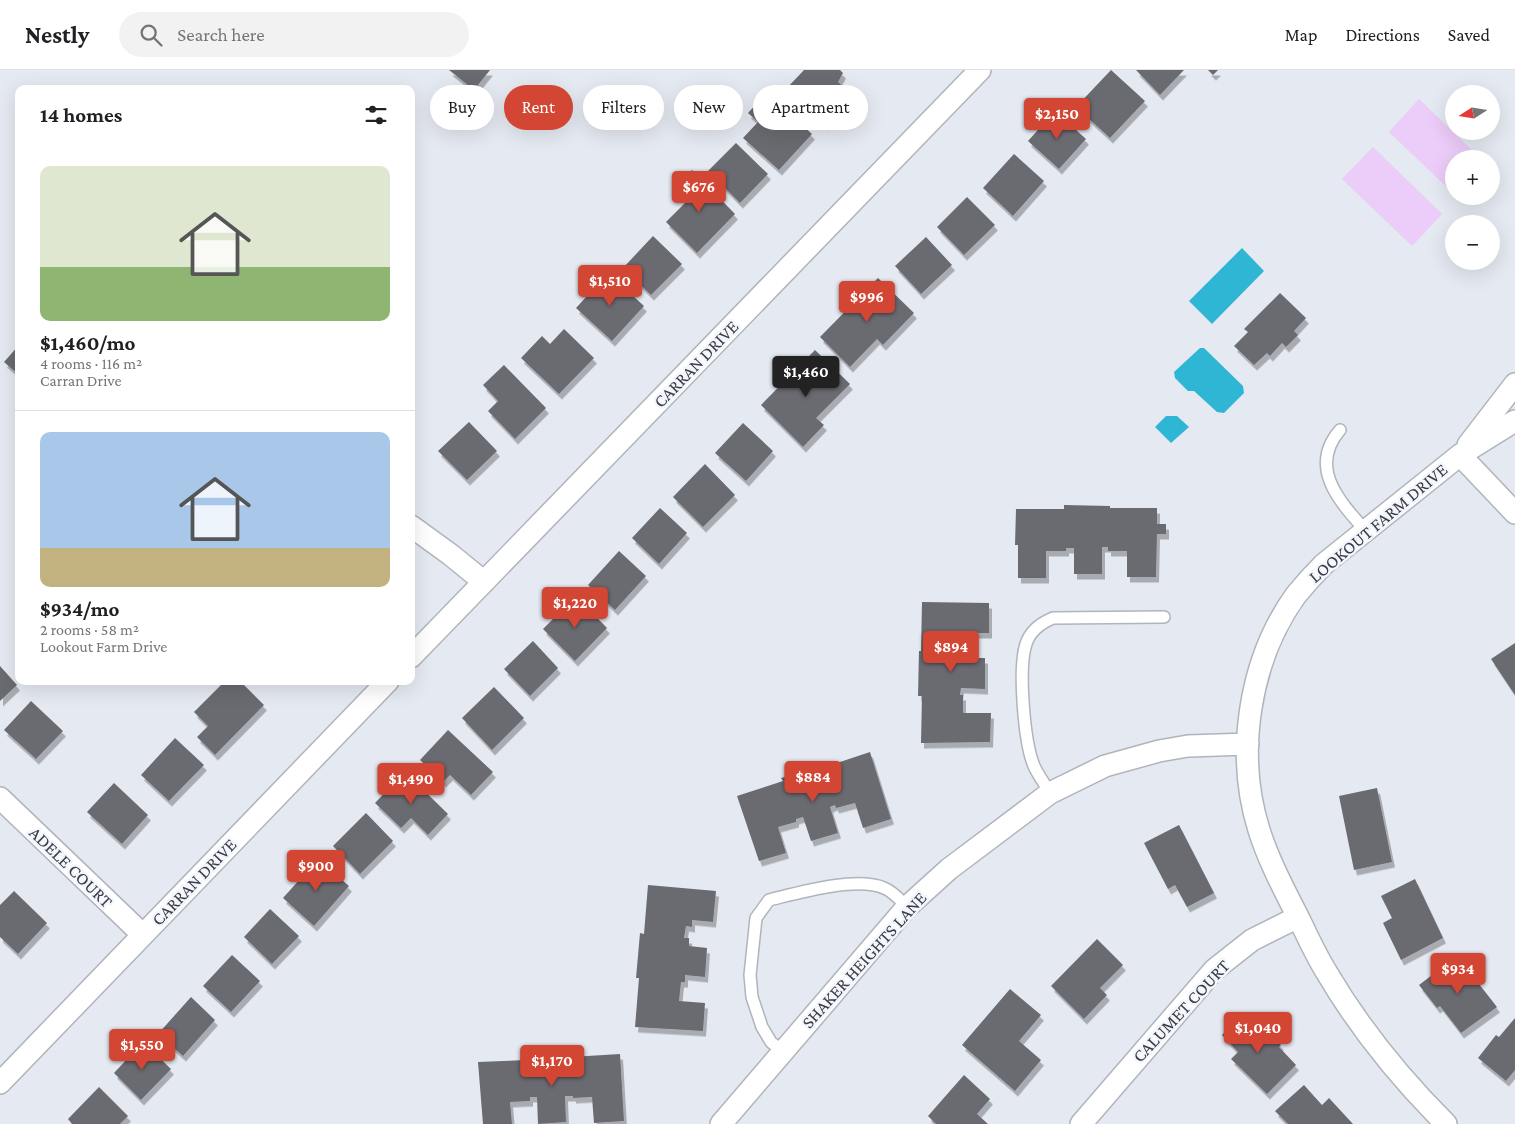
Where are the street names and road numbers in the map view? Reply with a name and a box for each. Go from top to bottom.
street label: CARRAN DRIVE [650,316,743,412]
street label: LOOKOUT FARM DRIVE [1305,459,1451,587]
street label: ADELE COURT [25,822,117,912]
street label: CARRAN DRIVE [148,834,241,930]
street label: SHAKER HEIGHTS LANE [797,888,931,1032]
street label: CALUMET COURT [1128,955,1234,1066]

